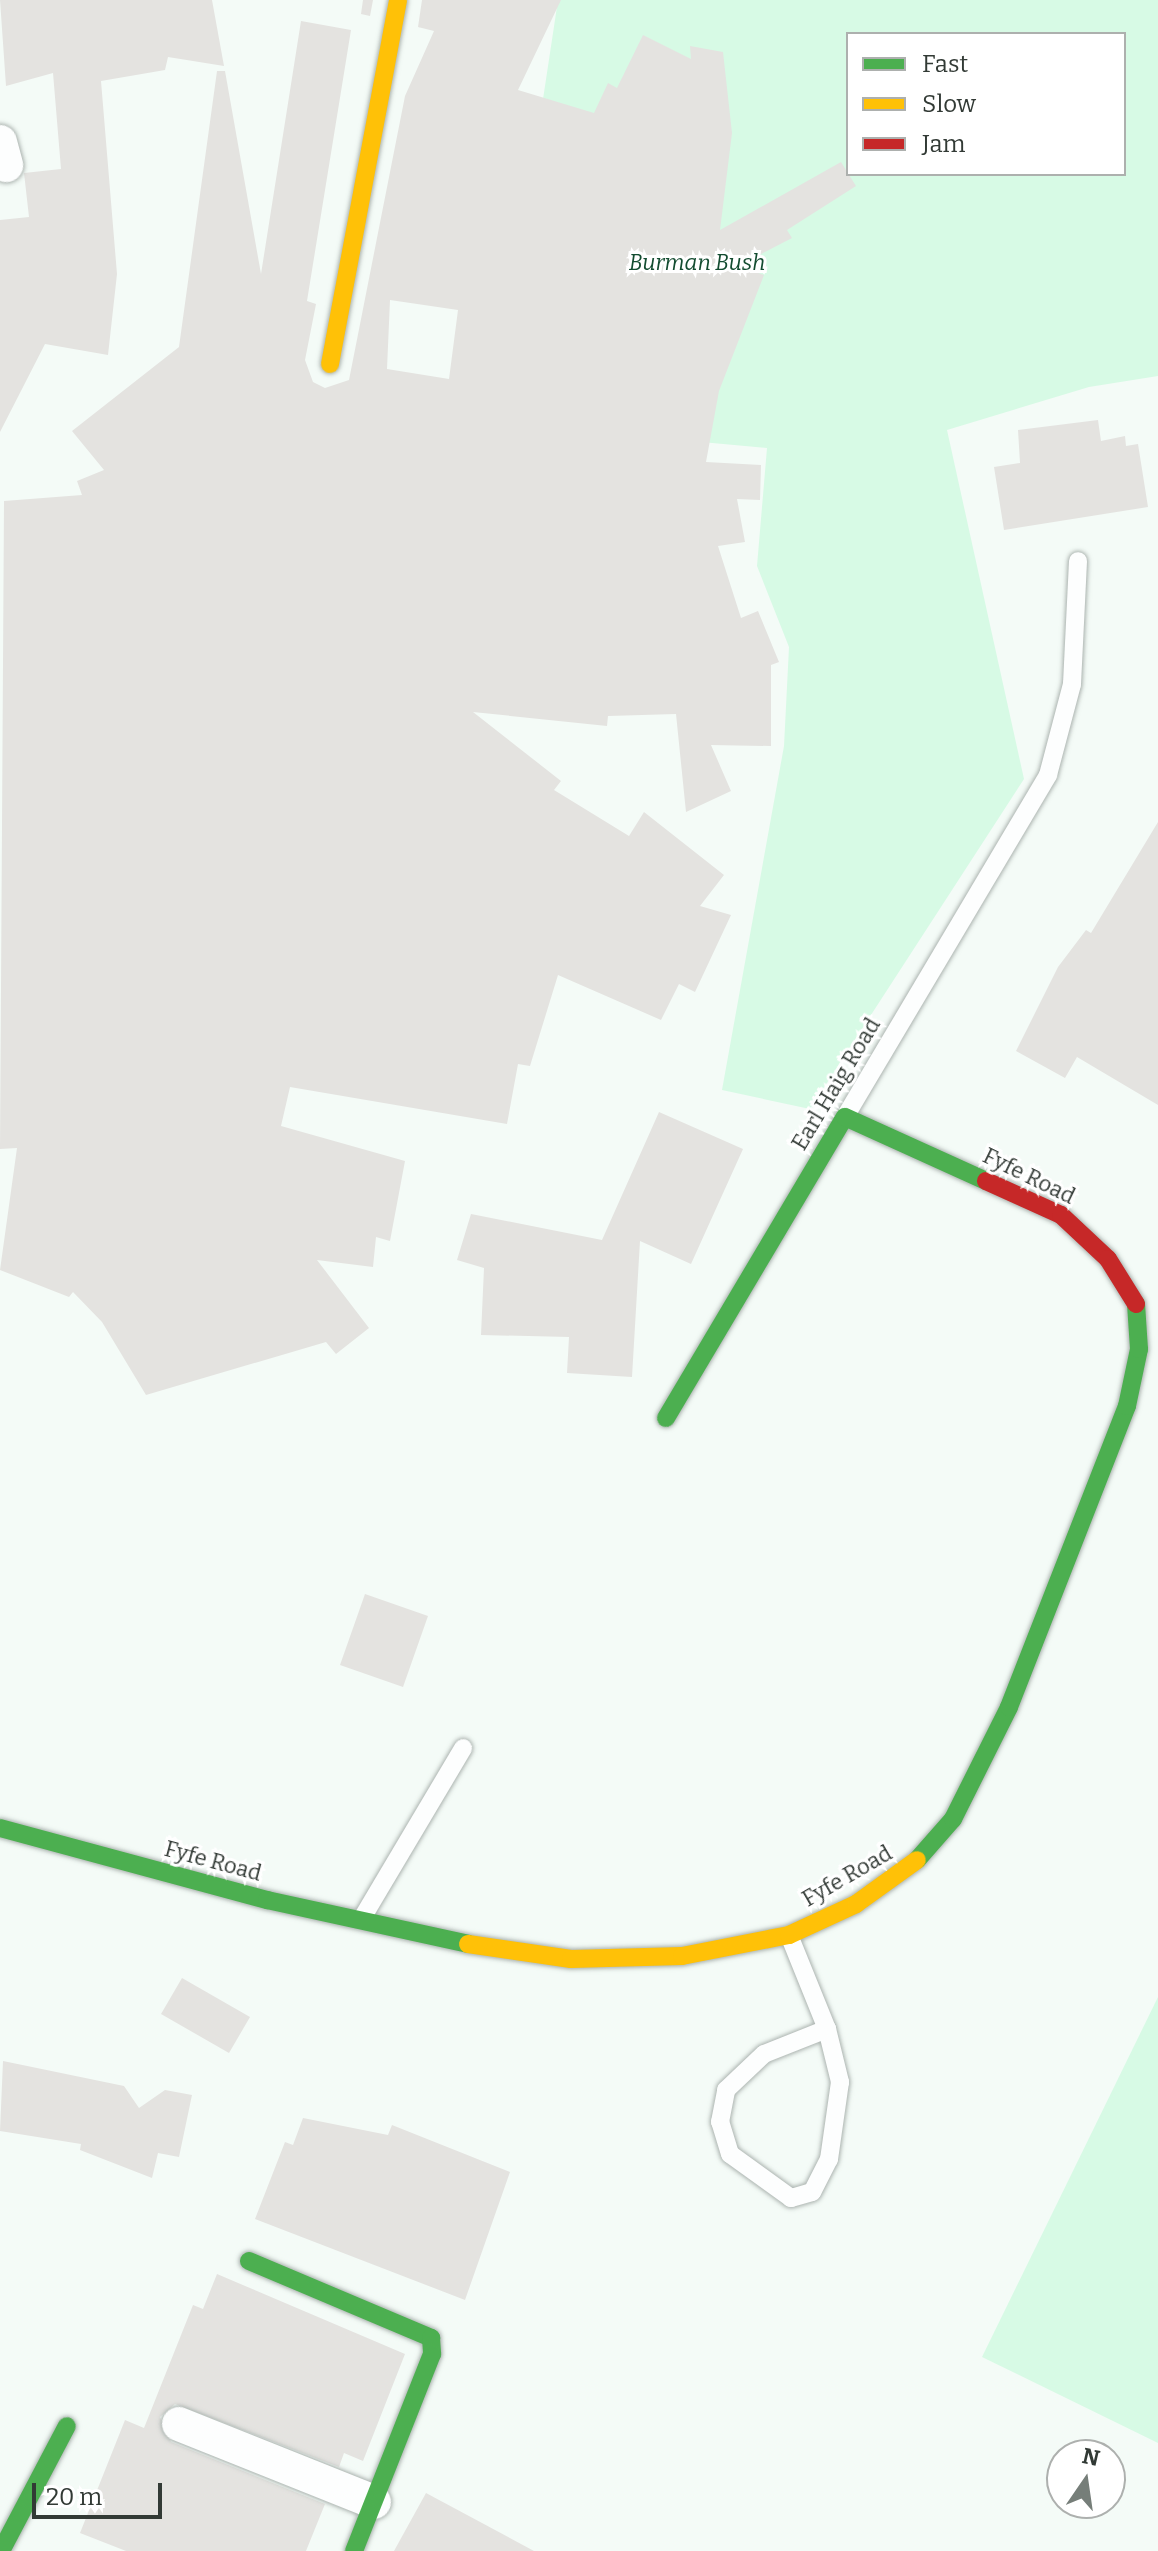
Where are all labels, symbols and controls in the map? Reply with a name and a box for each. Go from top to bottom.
legend [846,32,1126,176]
text: Fast [922,50,968,78]
text: Slow [922,90,976,118]
text: Jam [922,130,965,158]
park label: Burman Bush [629,250,765,276]
street label: Earl Haig Road [786,1013,886,1155]
street label: Fyfe Road [979,1142,1079,1210]
street label: Fyfe Road [162,1835,264,1887]
street label: Fyfe Road [797,1840,897,1912]
north arrow [1046,2439,1126,2519]
text: N [1080,2442,1102,2472]
scale bar [36,2467,166,2517]
text: 20 m [46,2483,102,2511]

